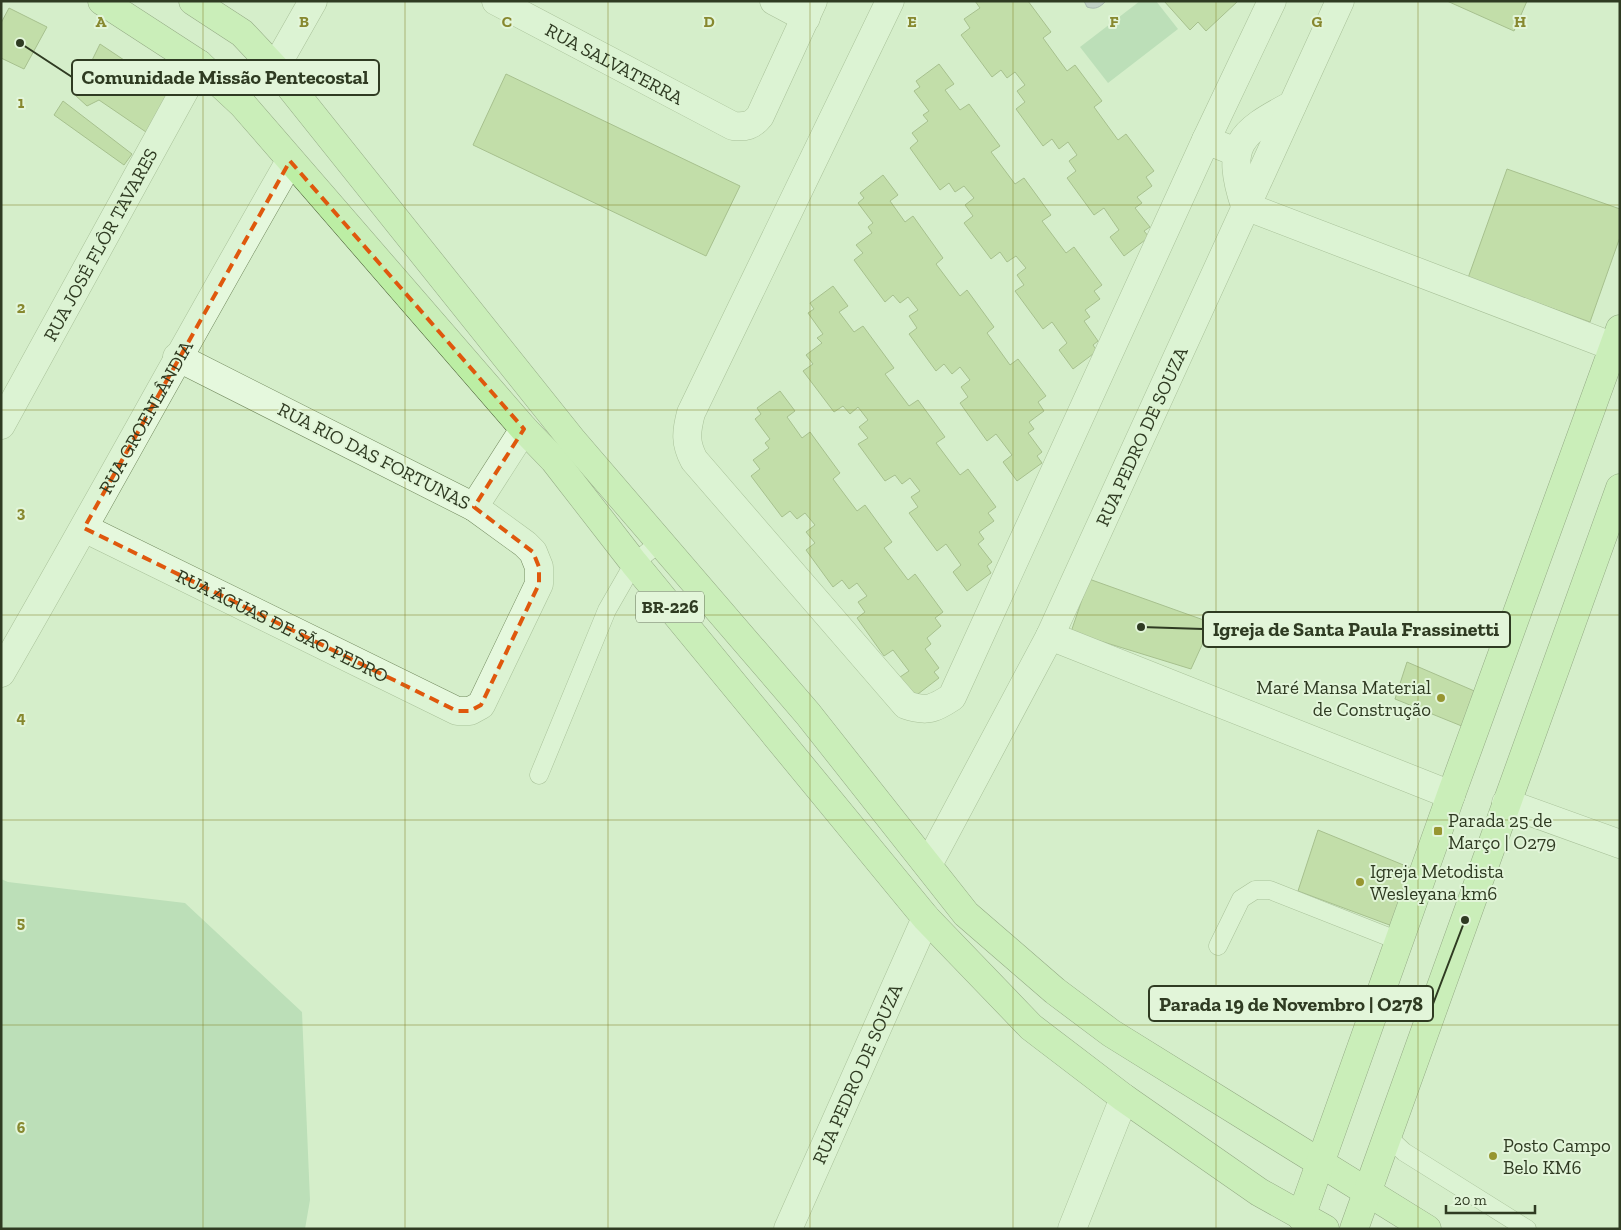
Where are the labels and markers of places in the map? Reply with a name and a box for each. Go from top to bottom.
callout: Comunidade Missão Pentecostal [72,60,379,95]
callout: Igreja de Santa Paula Frassinetti [1203,612,1510,647]
place label: Maré Mansa Material de Construção [1256,676,1431,721]
marker: Maré Mansa Material de Construção [1435,692,1447,704]
place label: Parada 25 de Março | O279 [1448,809,1556,854]
marker: Parada 25 de Março | O279 [1432,825,1444,837]
place label: Igreja Metodista Wesleyana km6 [1370,860,1504,905]
marker: Igreja Metodista Wesleyana km6 [1354,876,1366,888]
callout: Parada 19 de Novembro | O278 [1149,986,1433,1021]
place label: Posto Campo Belo KM6 [1503,1134,1611,1179]
marker: Posto Campo Belo KM6 [1487,1150,1499,1162]

